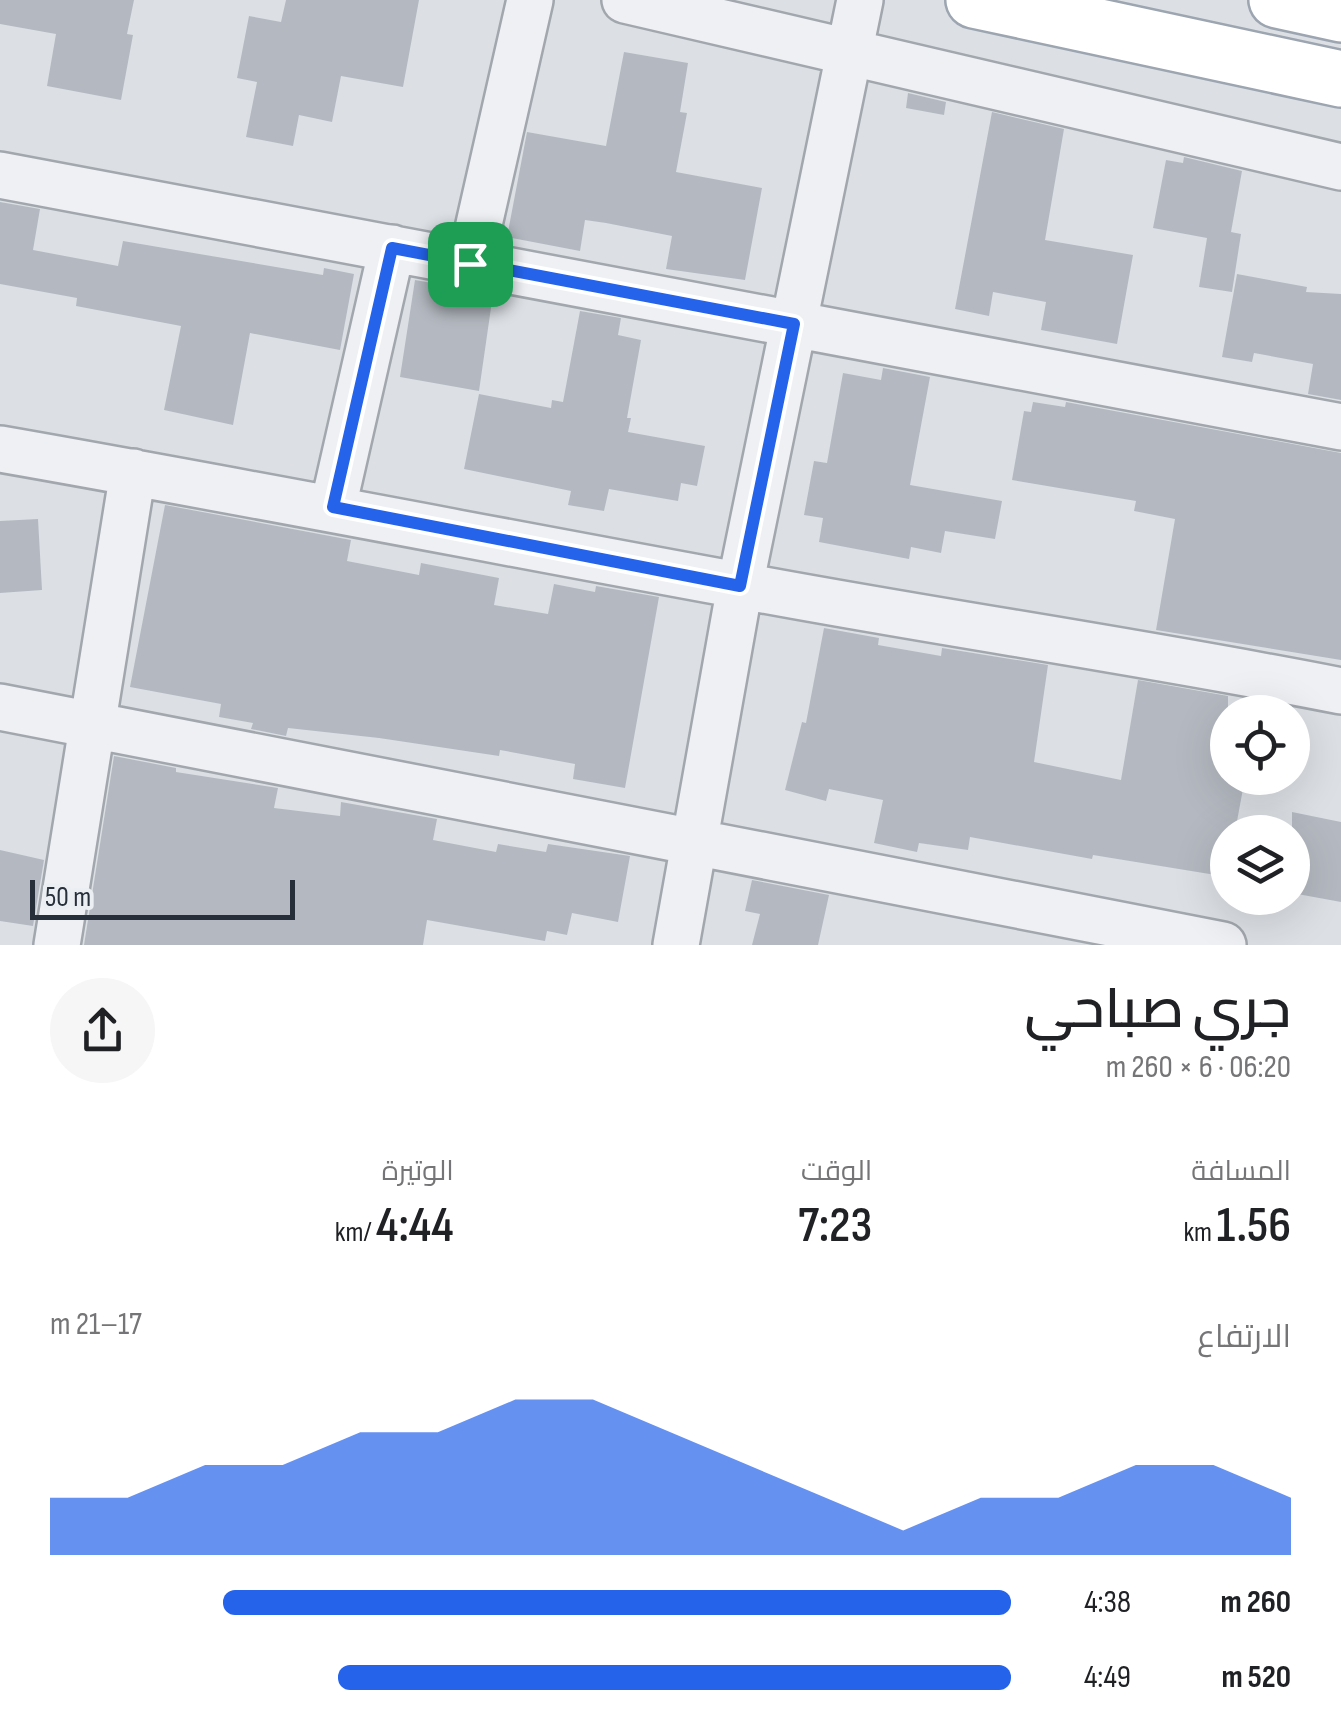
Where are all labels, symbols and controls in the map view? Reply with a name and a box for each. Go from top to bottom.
pin [428,222,513,307]
icon: arrive [443,237,498,292]
map controls [1210,695,1310,915]
button: locate [1210,695,1310,795]
button: layers [1210,815,1310,915]
scale bar [30,875,295,920]
text: 50 m [45,881,91,914]
text: جري صباحي [1024,977,1291,1044]
button: share [50,978,155,1083]
text: 06:20 · 6 × 260 m [1106,1048,1291,1087]
text: الوتيرة [382,1155,454,1188]
text: الوقت [801,1155,872,1188]
text: المسافة [1191,1155,1291,1188]
text: 4:44 [376,1196,454,1256]
text: 7:23 [798,1196,872,1256]
text: 1.56 [1217,1196,1291,1256]
text: /km [335,1216,376,1249]
text: km [1183,1216,1217,1249]
text: 17–21 m [50,1305,142,1344]
text: الارتفاع [1197,1318,1291,1357]
text: 4:38 [1084,1583,1131,1622]
text: 260 m [1220,1583,1291,1622]
text: 4:49 [1084,1658,1131,1697]
text: 520 m [1221,1658,1291,1697]

